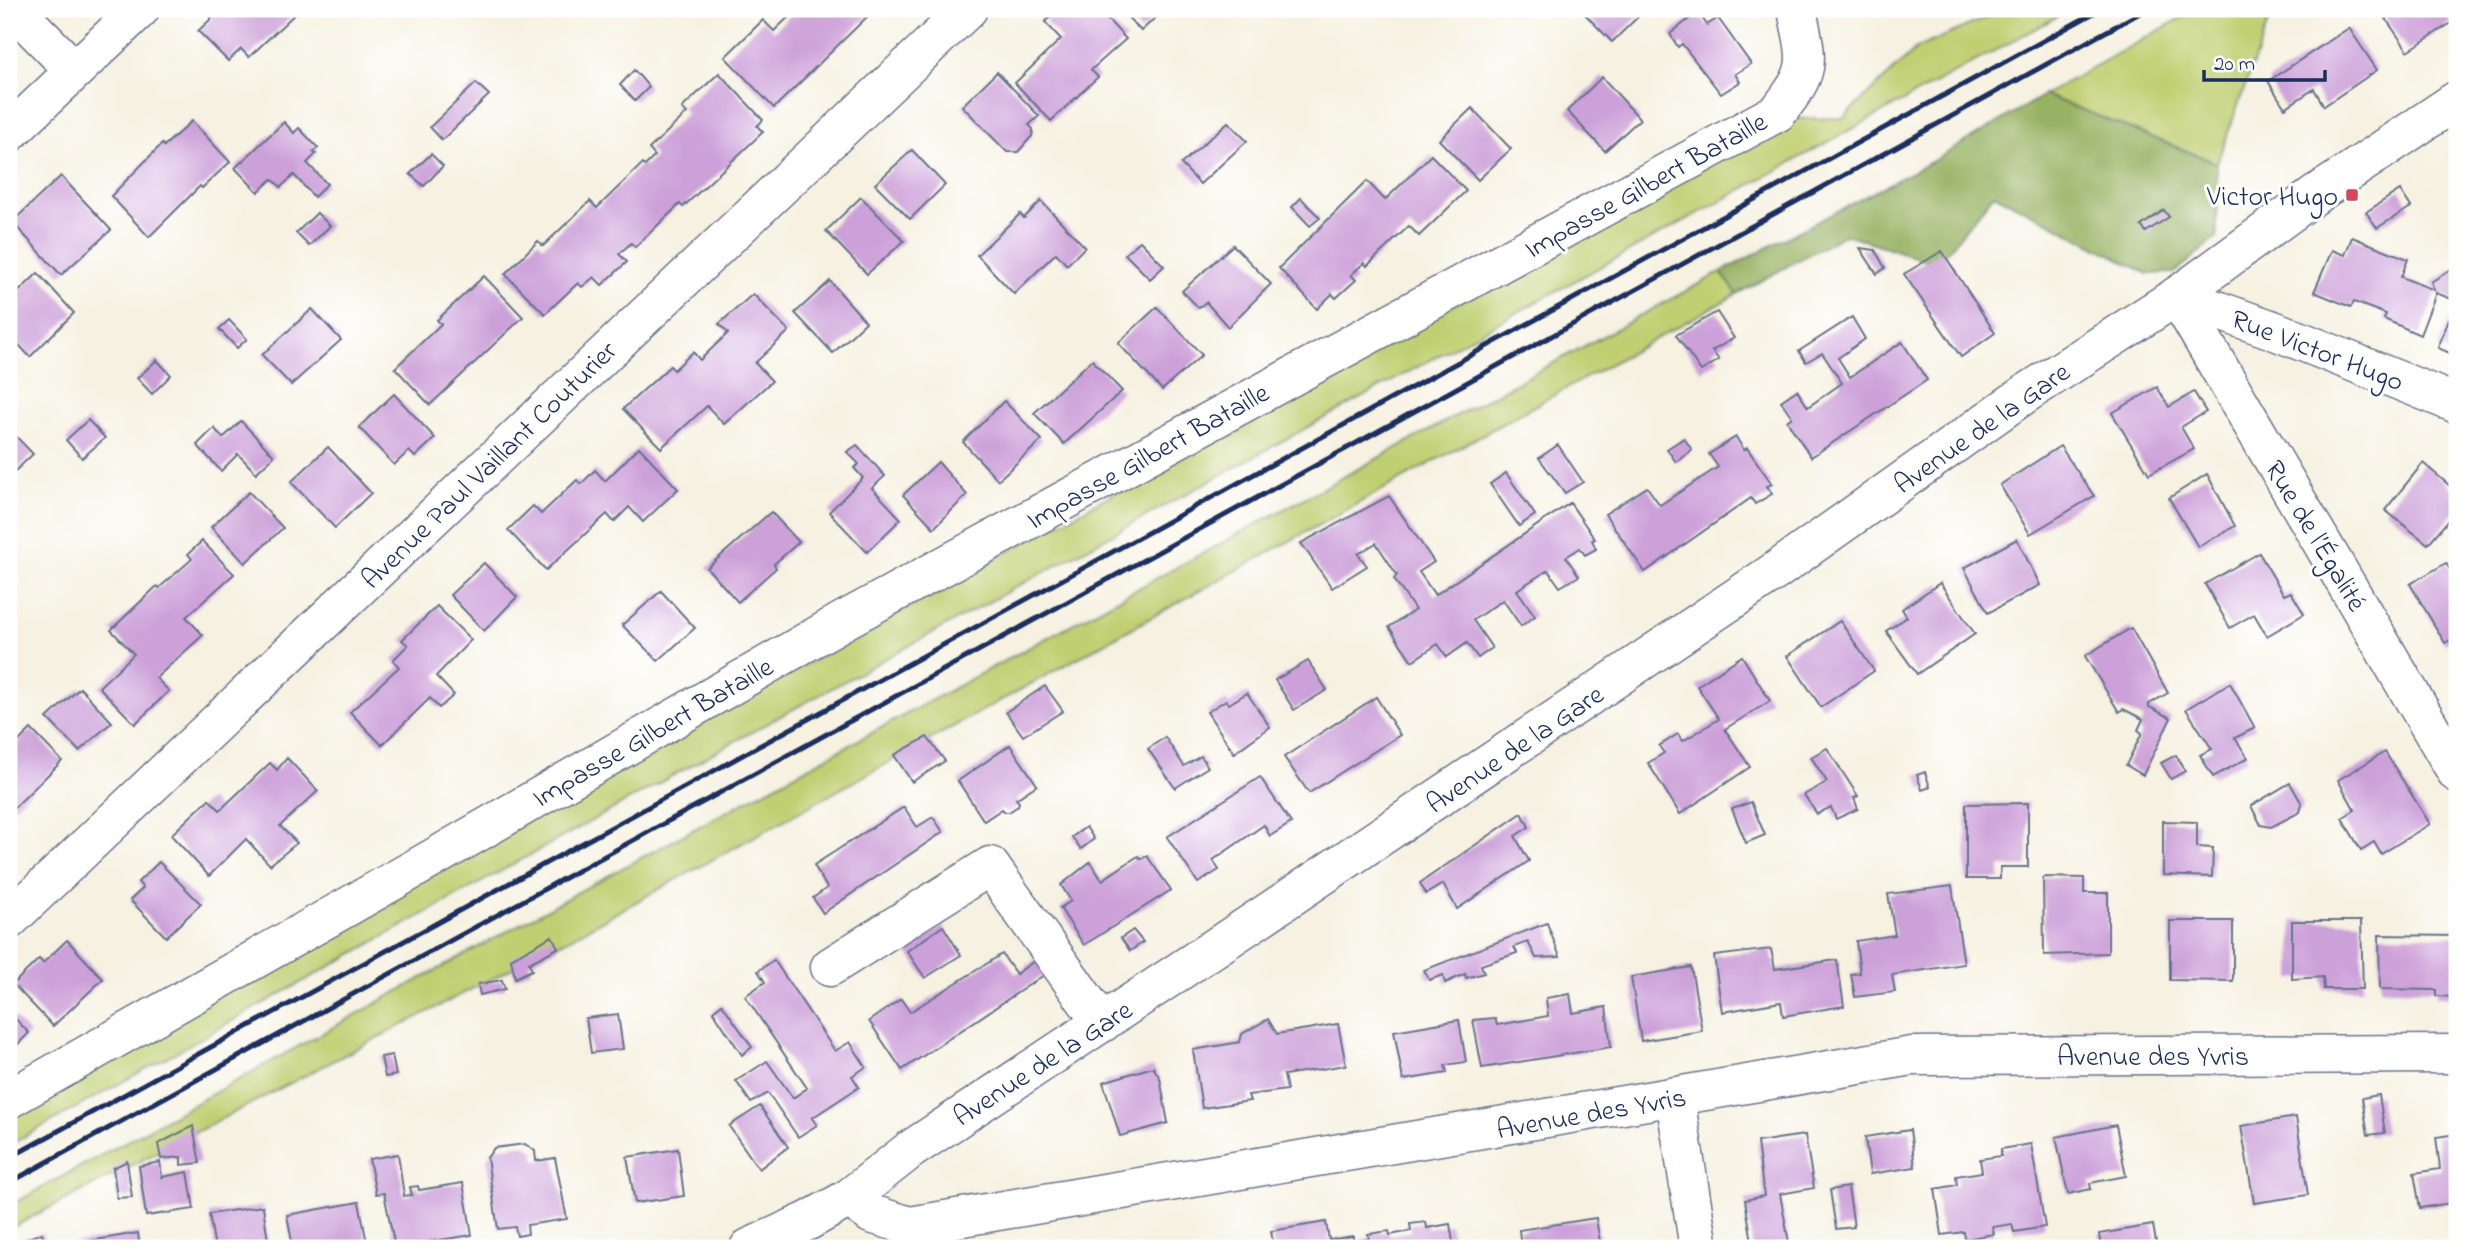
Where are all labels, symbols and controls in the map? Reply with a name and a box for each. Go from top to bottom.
scale bar [2204,38,2324,82]
text: 20 m [2214,50,2255,80]
street label: Impasse Gilbert Bataille [1518,103,1776,271]
place label: Victor Hugo [2206,178,2338,219]
marker: Victor Hugo [2344,187,2360,203]
street label: Rue Victor Hugo [2224,301,2409,404]
street label: Avenue Paul Vaillant Couturier [353,333,628,600]
street label: Avenue de la Gare [1887,354,2080,506]
street label: Impasse Gilbert Bataille [1020,374,1278,542]
street label: Rue de l’Égalité [2253,453,2376,621]
street label: Impasse Gilbert Bataille [526,648,782,820]
street label: Avenue de la Gare [1419,676,1613,826]
street label: Avenue de la Gare [946,991,1142,1138]
street label: Avenue des Yvris [2057,1038,2249,1079]
street label: Avenue des Yvris [1494,1079,1690,1152]

